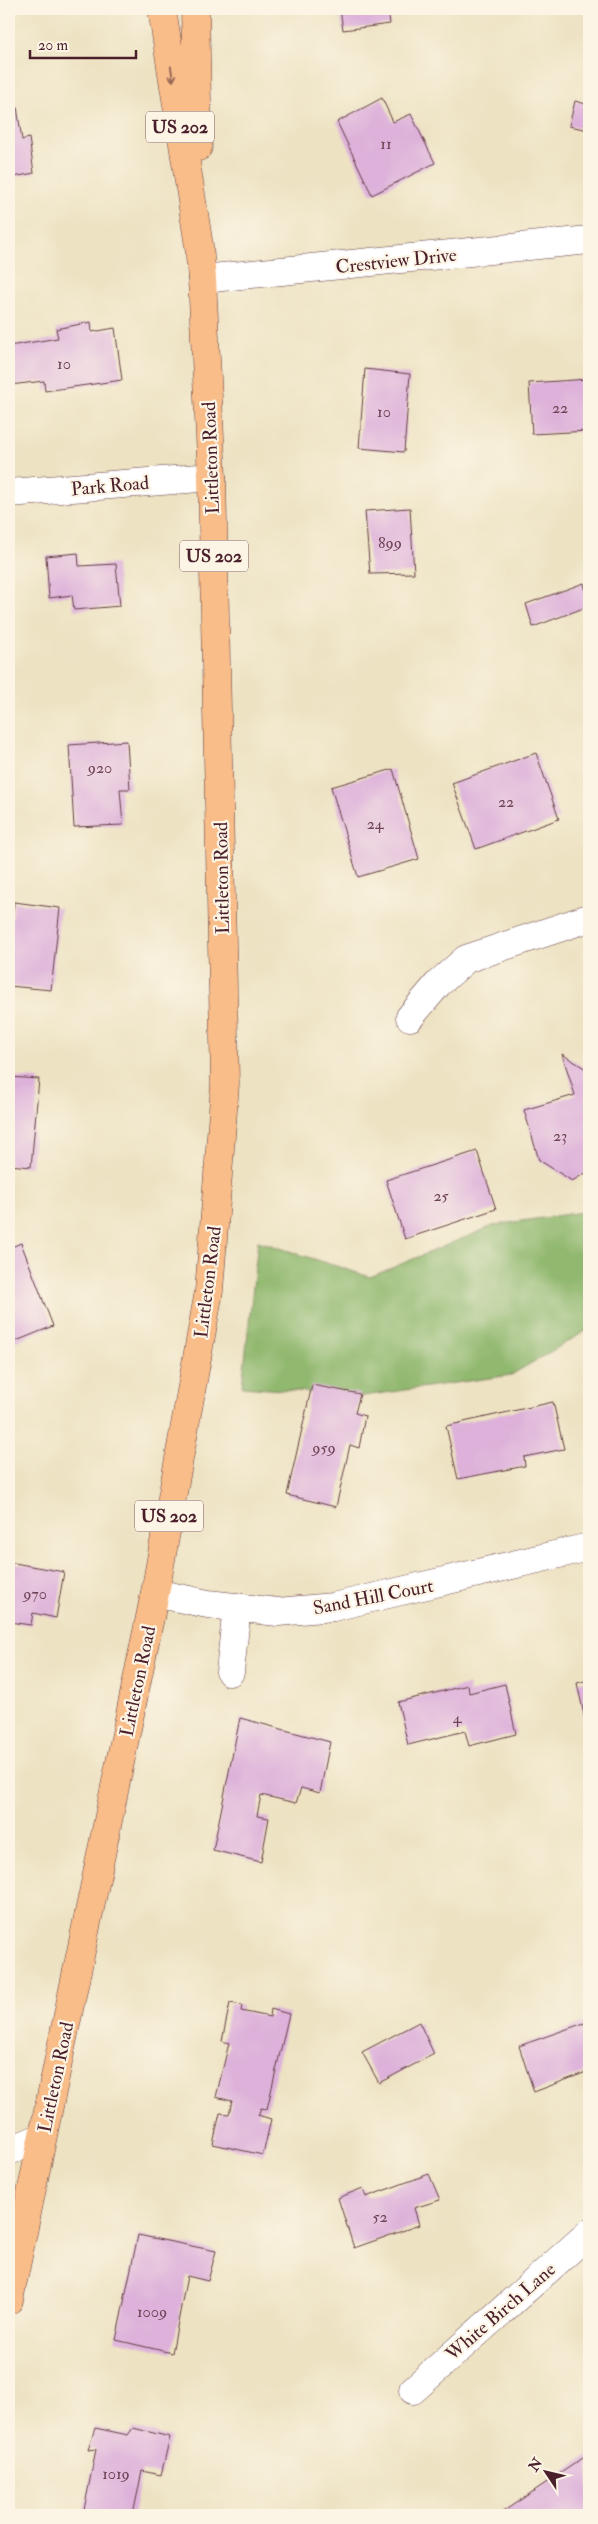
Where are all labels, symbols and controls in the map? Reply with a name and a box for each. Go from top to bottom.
scale bar [30,28,136,60]
text: 20 m [38,36,68,55]
one-way arrow [167,66,177,82]
road number: US 202 [146,111,214,142]
house number: 11 [380,134,392,154]
street label: Crestview Drive [334,243,458,279]
house number: 10 [57,354,71,374]
house number: 22 [552,398,568,418]
street label: Littleton Road [197,401,225,515]
house number: 10 [377,402,391,422]
street label: Park Road [70,471,151,501]
house number: 899 [378,533,402,553]
road number: US 202 [180,540,248,572]
house number: 920 [87,758,112,778]
house number: 22 [498,792,514,812]
house number: 24 [367,814,385,834]
street label: Littleton Road [209,821,235,934]
house number: 23 [553,1126,567,1146]
house number: 25 [433,1186,449,1206]
street label: Littleton Road [189,1224,227,1339]
house number: 959 [311,1438,336,1458]
road number: US 202 [135,1500,203,1532]
street label: Sand Hill Court [311,1574,435,1620]
house number: 970 [22,1584,47,1604]
street label: Littleton Road [115,1623,162,1739]
house number: 4 [453,1708,463,1728]
street label: Littleton Road [33,2019,80,2135]
house number: 52 [372,2207,388,2227]
street label: White Birch Lane [440,2257,561,2367]
house number: 1009 [137,2302,167,2322]
north arrow [520,2446,570,2496]
text: N [525,2454,547,2476]
house number: 1019 [102,2464,130,2484]

